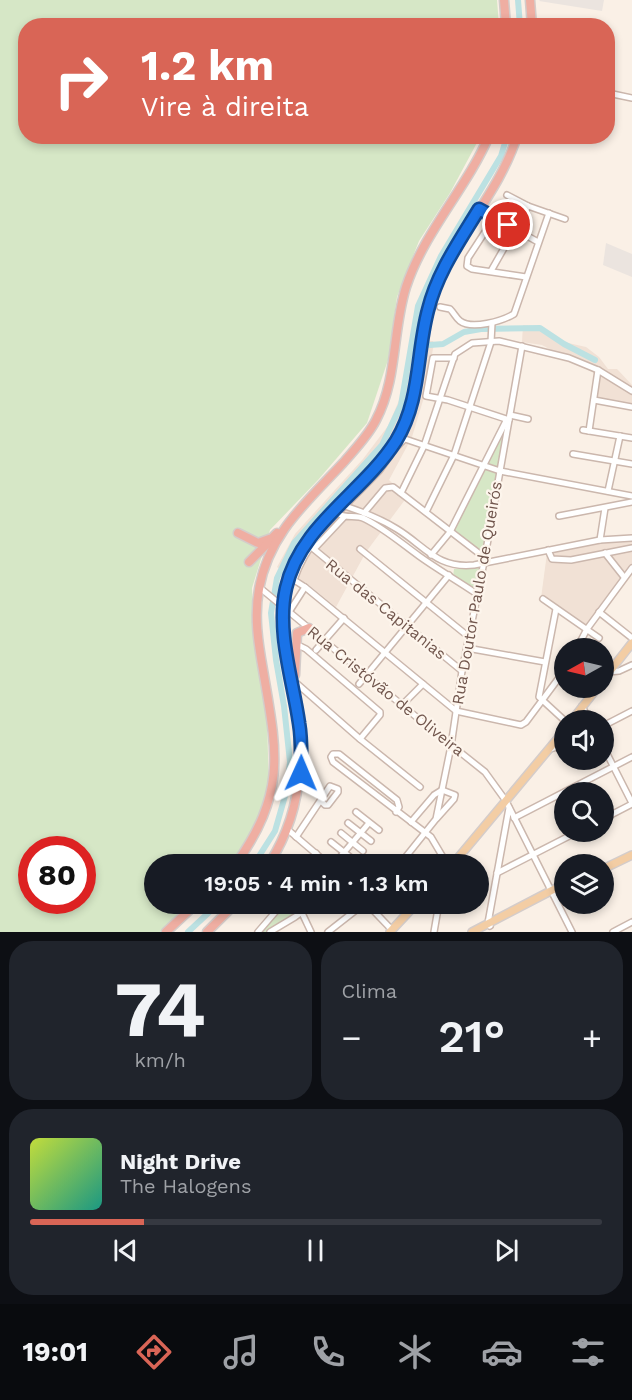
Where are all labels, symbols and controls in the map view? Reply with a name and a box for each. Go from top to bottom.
text: 1.2 km [141,41,274,90]
icon: right [42,42,120,120]
text: Vire à direita [141,91,309,123]
pin [482,199,533,250]
icon: arrive [491,208,524,241]
street label: Rua Doutor Paulo de Queirós [448,480,506,706]
street label: Rua das Capitanias [322,555,450,663]
street label: Rua Cristóvão de Oliveira [304,622,468,760]
north arrow [554,638,614,698]
map controls [554,638,614,914]
button: sound [554,710,614,770]
position arrow [269,741,333,805]
button: search [554,782,614,842]
speed limit sign: 80 [18,836,96,914]
button: layers [554,854,614,914]
text: 19:05 · 4 min · 1.3 km [204,871,429,896]
text: 74 [115,963,206,1055]
text: Clima [342,979,397,1003]
text: 21° [438,1010,505,1063]
text: − [342,1018,361,1057]
text: + [582,1018,602,1057]
text: km/h [134,1048,186,1072]
text: Night Drive [120,1149,241,1174]
text: The Halogens [120,1174,252,1198]
icon: previous [109,1234,142,1267]
icon: pause [299,1234,332,1267]
icon: next [490,1234,523,1267]
icon: directions [133,1331,175,1373]
icon: music [220,1331,262,1373]
icon: phone [307,1331,349,1373]
icon: climate [394,1331,436,1373]
icon: car [481,1331,523,1373]
icon: filters [567,1331,609,1373]
text: 19:01 [22,1336,88,1368]

